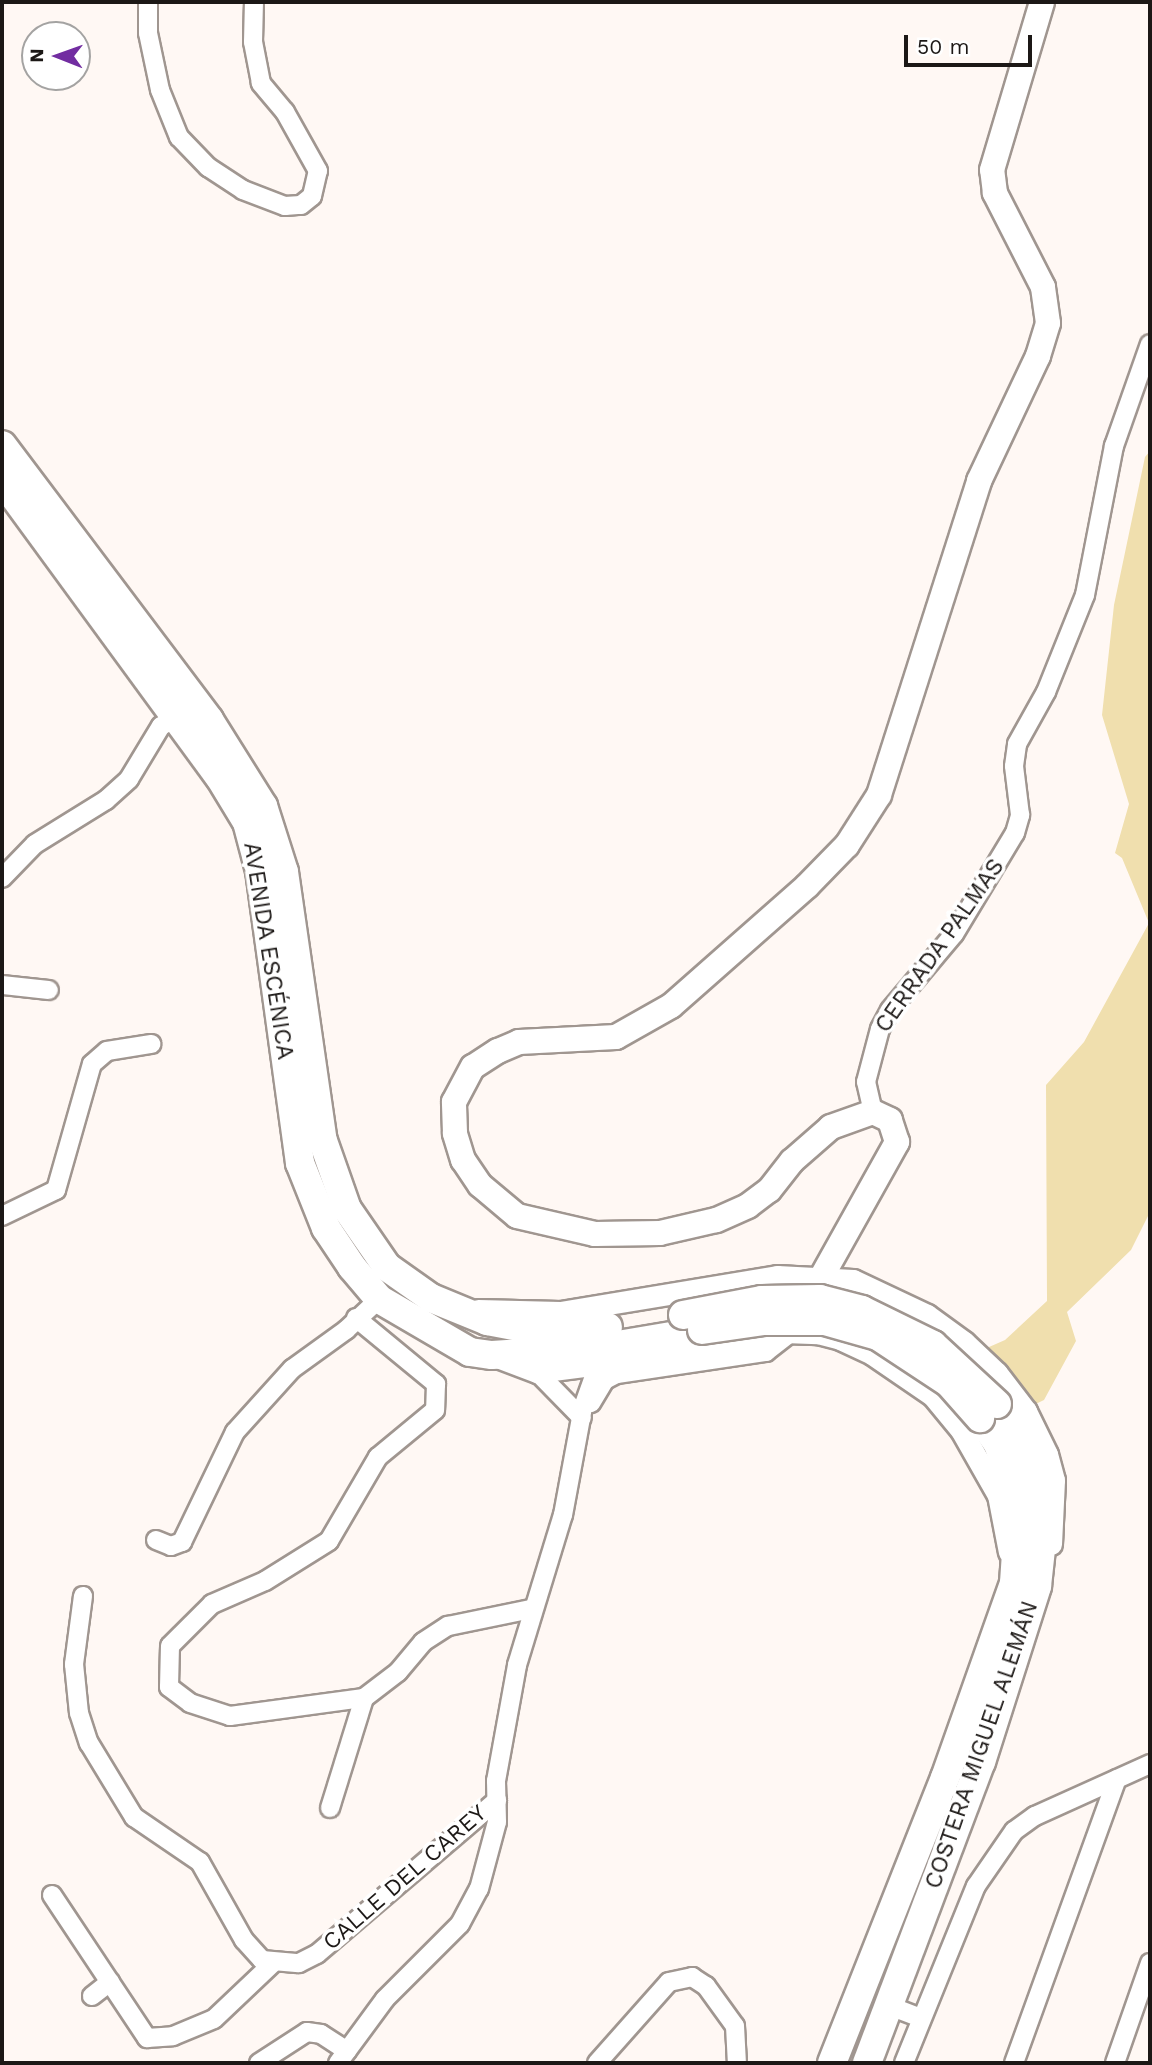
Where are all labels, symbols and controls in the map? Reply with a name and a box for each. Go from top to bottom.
north arrow [21,21,91,91]
scale bar [907,21,1035,65]
text: 50 m [917,34,969,59]
text: N [25,48,48,63]
street label: AVENIDA ESCÉNICA [237,840,299,1062]
street label: CERRADA PALMAS [869,853,1011,1039]
street label: COSTERA MIGUEL ALEMÁN [919,1596,1045,1894]
street label: CALLE DEL CAREY [317,1799,493,1957]

